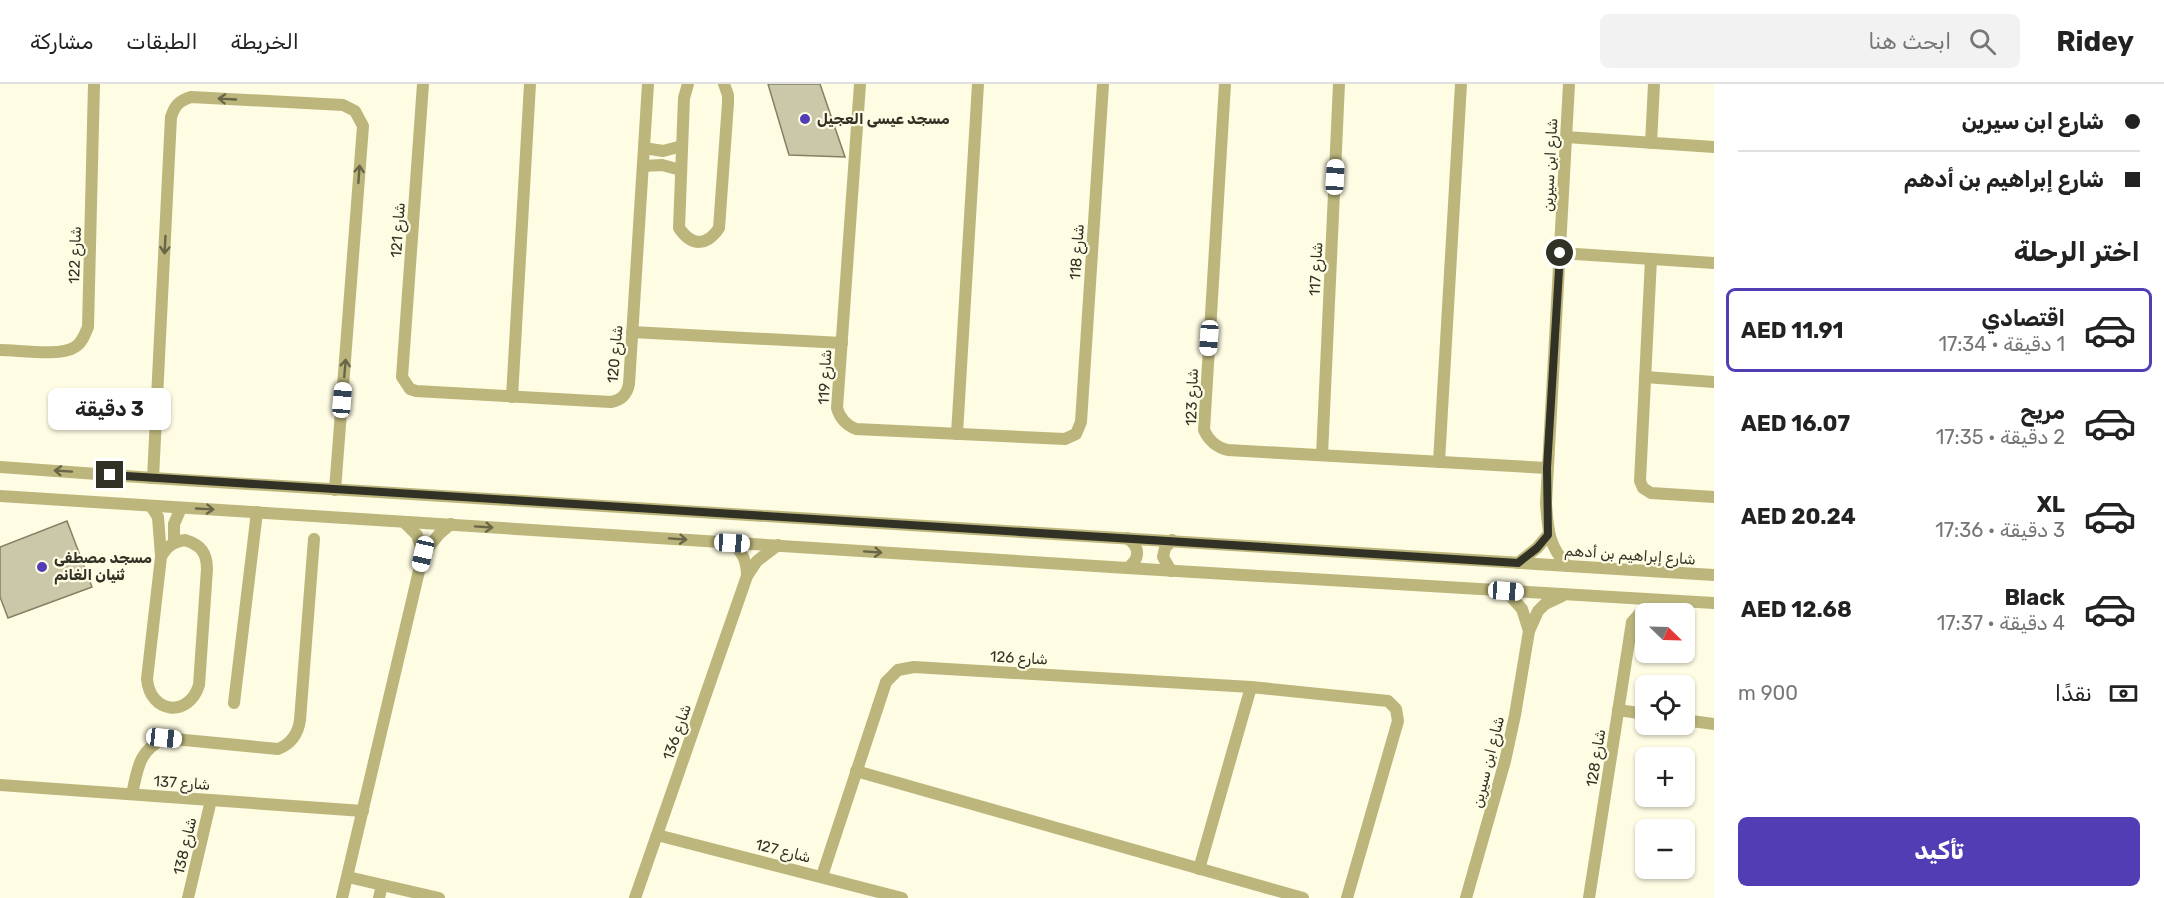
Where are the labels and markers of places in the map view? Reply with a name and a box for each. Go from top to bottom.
place label: مسجد عيسى العجيل [817,110,950,128]
marker: مسجد عيسى العجيل [798,112,812,126]
place label: مسجد مصطفى ثنيان الغانم [54,549,152,585]
marker: مسجد مصطفى ثنيان الغانم [35,560,49,574]

